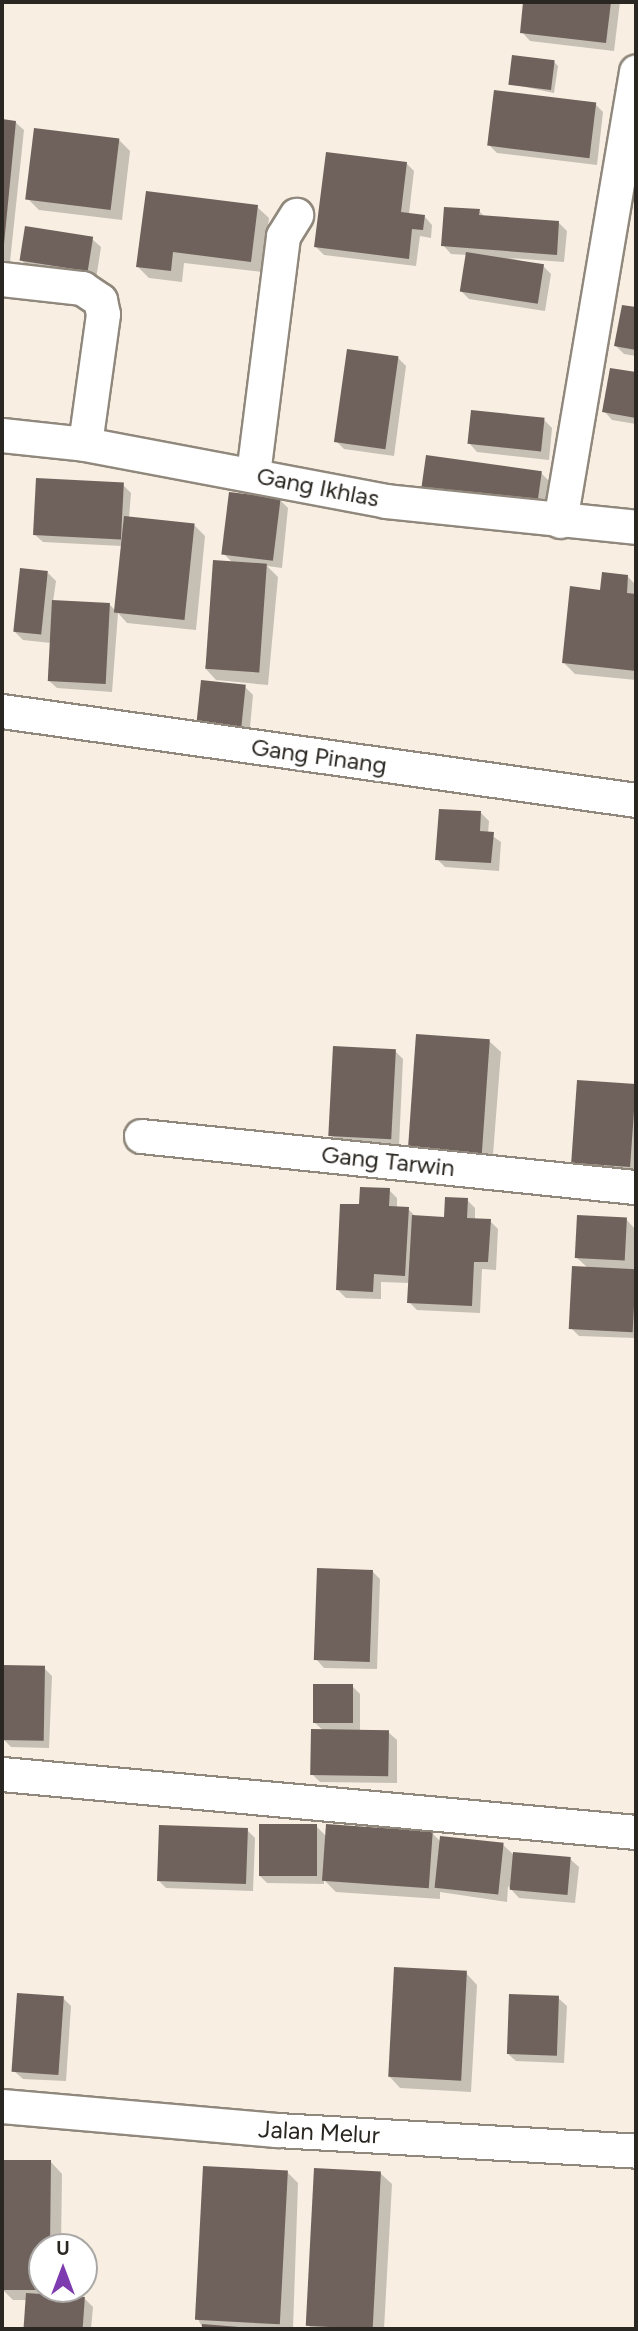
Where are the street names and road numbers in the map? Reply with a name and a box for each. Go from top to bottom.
street label: Gang Ikhlas [254,461,382,513]
street label: Gang Pinang [249,732,389,780]
street label: Gang Tarwin [320,1140,456,1182]
street label: Jalan Melur [258,2114,380,2150]

